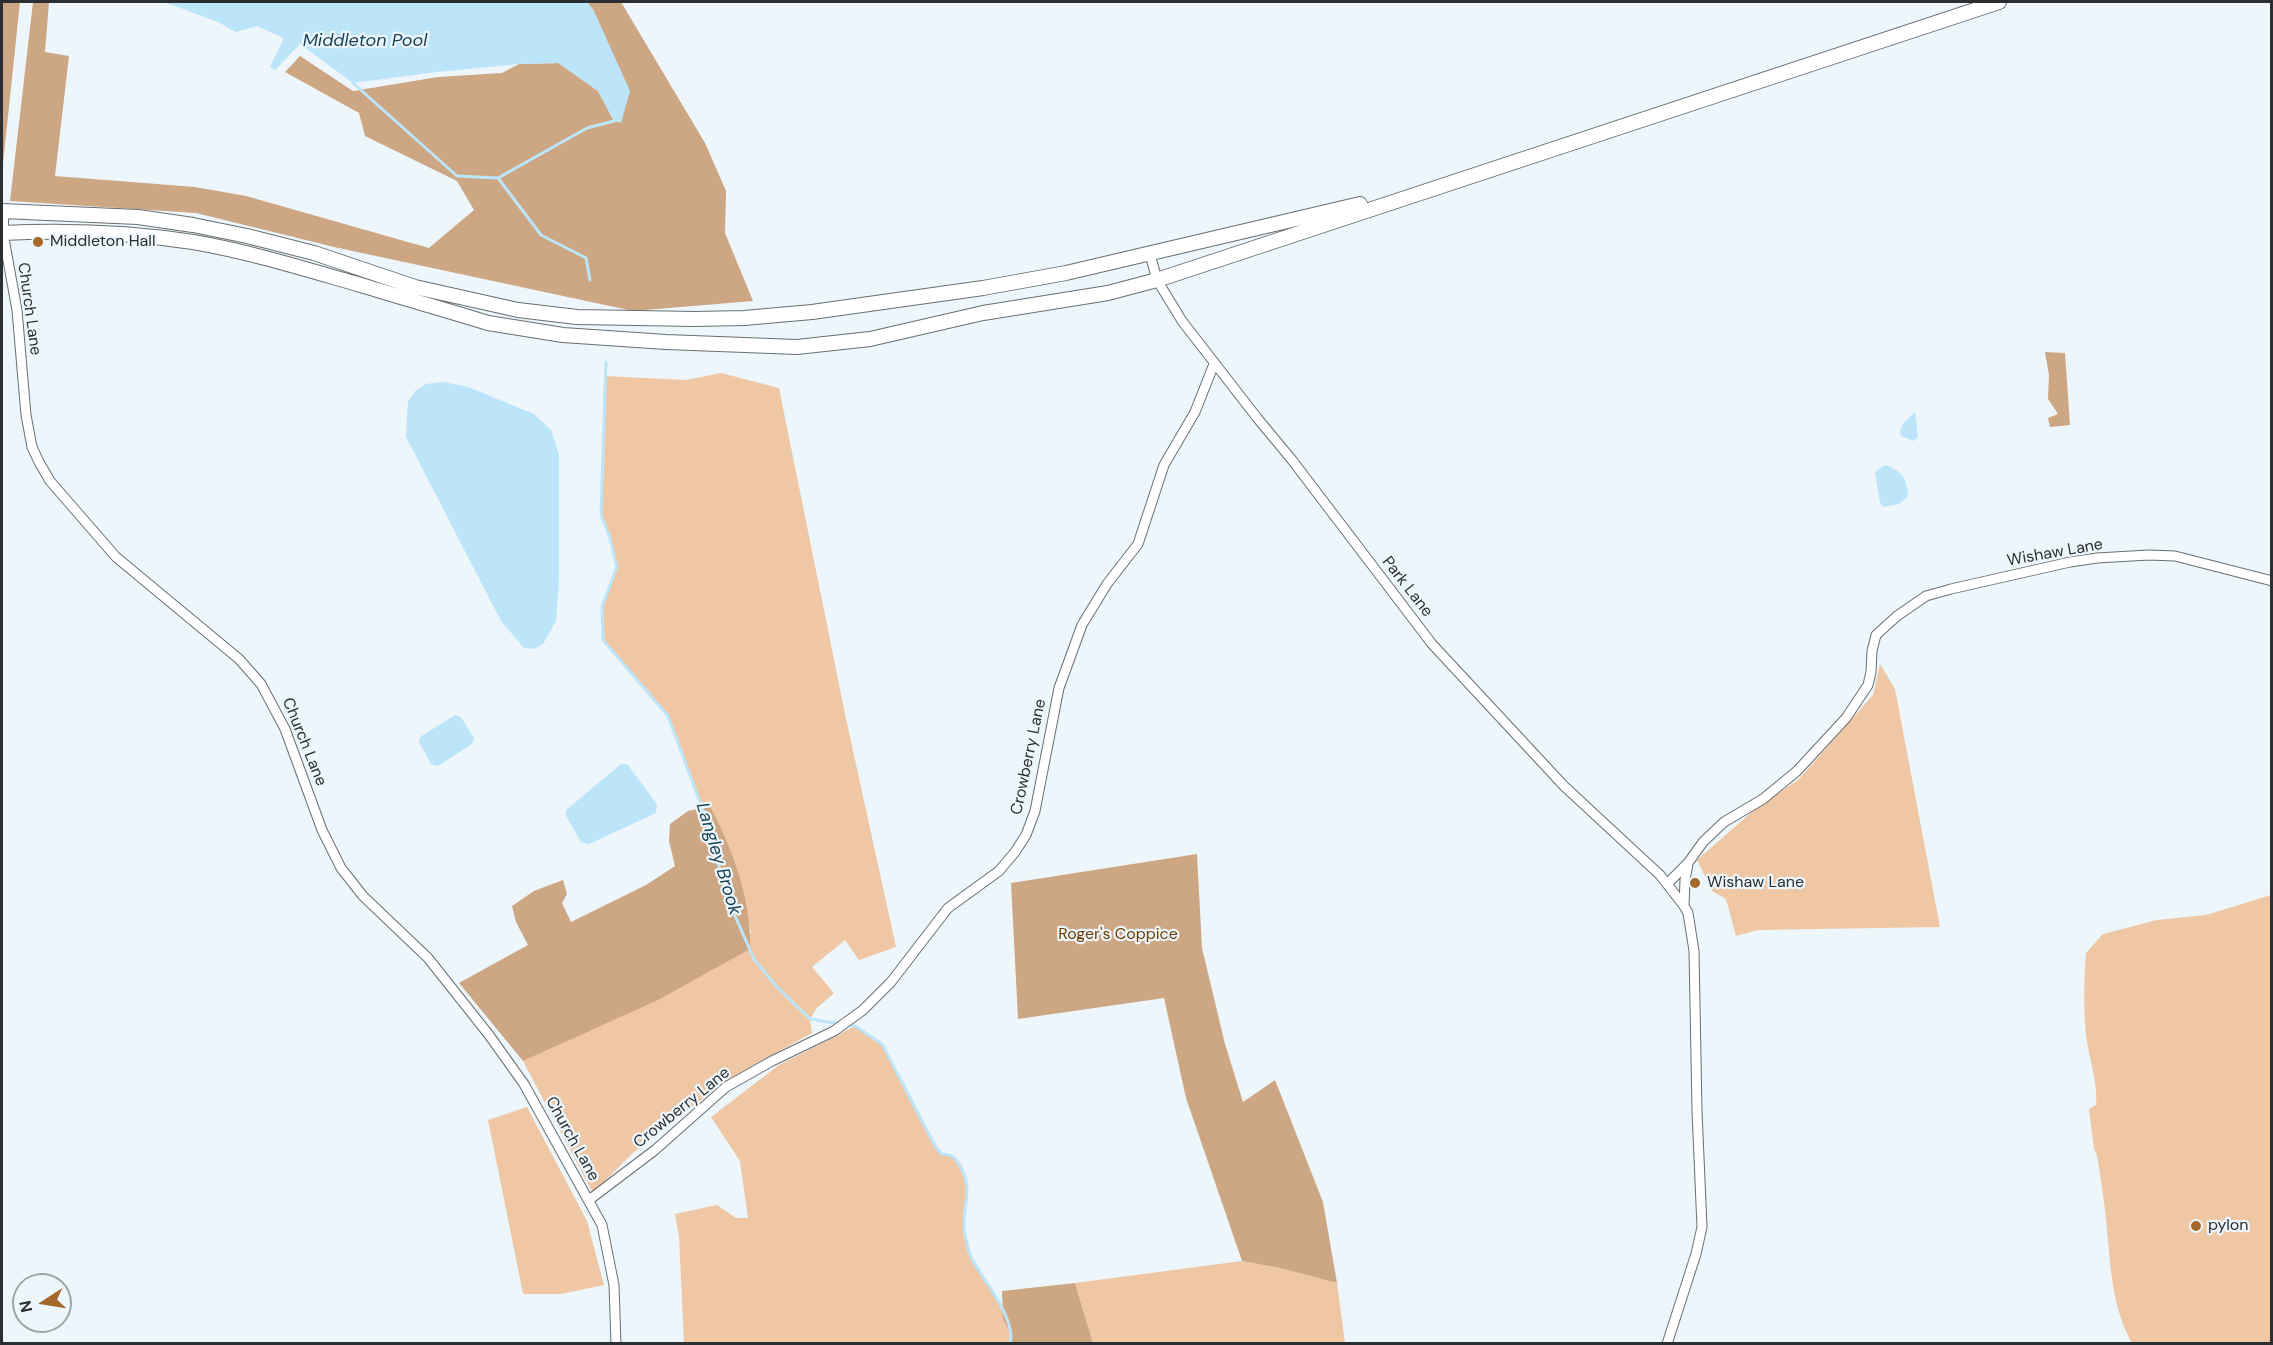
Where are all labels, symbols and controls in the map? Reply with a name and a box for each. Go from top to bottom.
water label: Middleton Pool [303,30,427,52]
place label: Middleton Hall [50,232,155,252]
marker: Middleton Hall [31,235,45,249]
street label: Church Lane [13,261,45,357]
street label: Wishaw Lane [2006,535,2104,571]
street label: Park Lane [1377,553,1437,621]
street label: Church Lane [278,695,330,789]
street label: Crowberry Lane [1007,697,1051,817]
water label: Langley Brook [691,800,745,918]
place label: Wishaw Lane [1707,873,1804,893]
marker: Wishaw Lane [1688,876,1702,890]
park label: Roger's Coppice [1058,925,1178,945]
street label: Crowberry Lane [630,1063,734,1153]
street label: Church Lane [541,1093,603,1185]
place label: pylon [2208,1216,2249,1236]
marker: pylon [2189,1219,2203,1233]
north arrow [12,1273,72,1333]
text: N [14,1299,37,1314]

